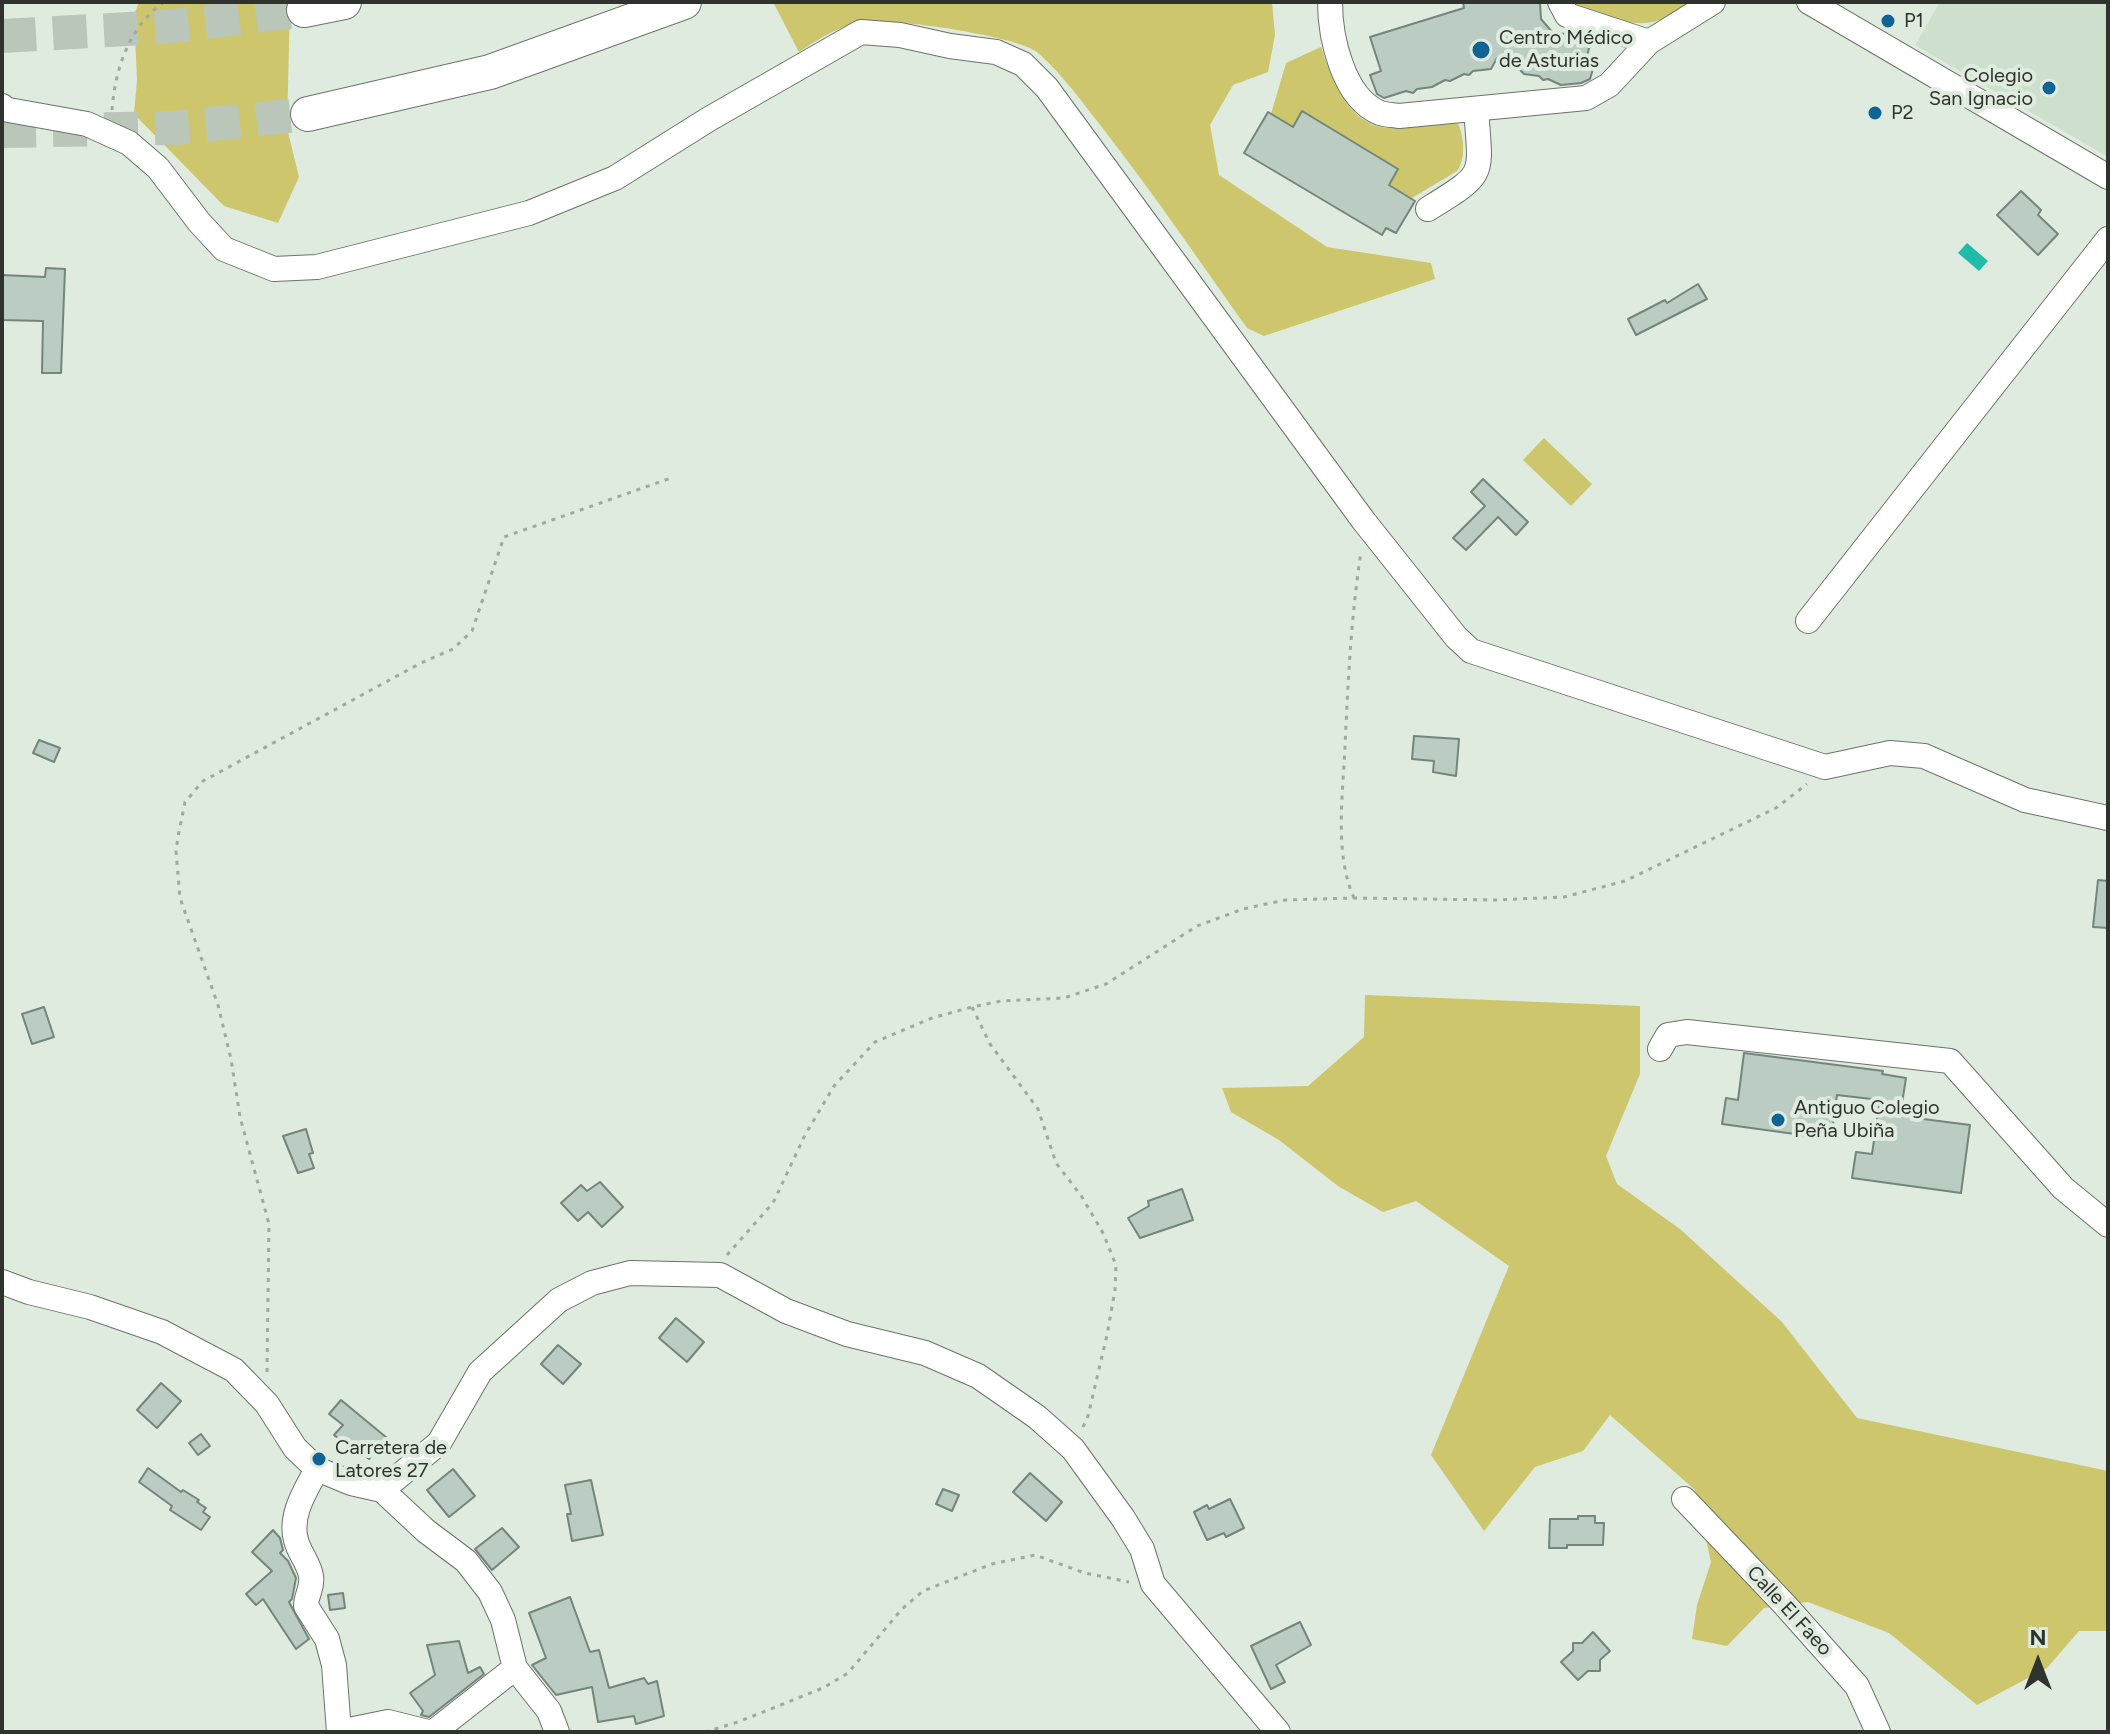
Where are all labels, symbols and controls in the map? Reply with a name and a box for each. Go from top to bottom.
place label: P1 [1904,9,1924,33]
marker: P1 [1879,12,1897,30]
place label: Centro Médico de Asturias [1499,26,1633,73]
marker: Centro Médico de Asturias [1470,39,1492,61]
place label: Colegio San Ignacio [1929,64,2033,111]
marker: Colegio San Ignacio [2040,79,2058,97]
place label: P2 [1891,101,1914,125]
marker: P2 [1866,104,1884,122]
place label: Antiguo Colegio Peña Ubiña [1794,1096,1940,1143]
marker: Antiguo Colegio Peña Ubiña [1769,1111,1787,1129]
place label: Carretera de Latores 27 [335,1436,447,1483]
marker: Carretera de Latores 27 [310,1450,328,1468]
street label: Calle El Faeo [1741,1561,1837,1661]
north arrow [1998,1622,2078,1702]
text: N [2029,1624,2047,1651]

